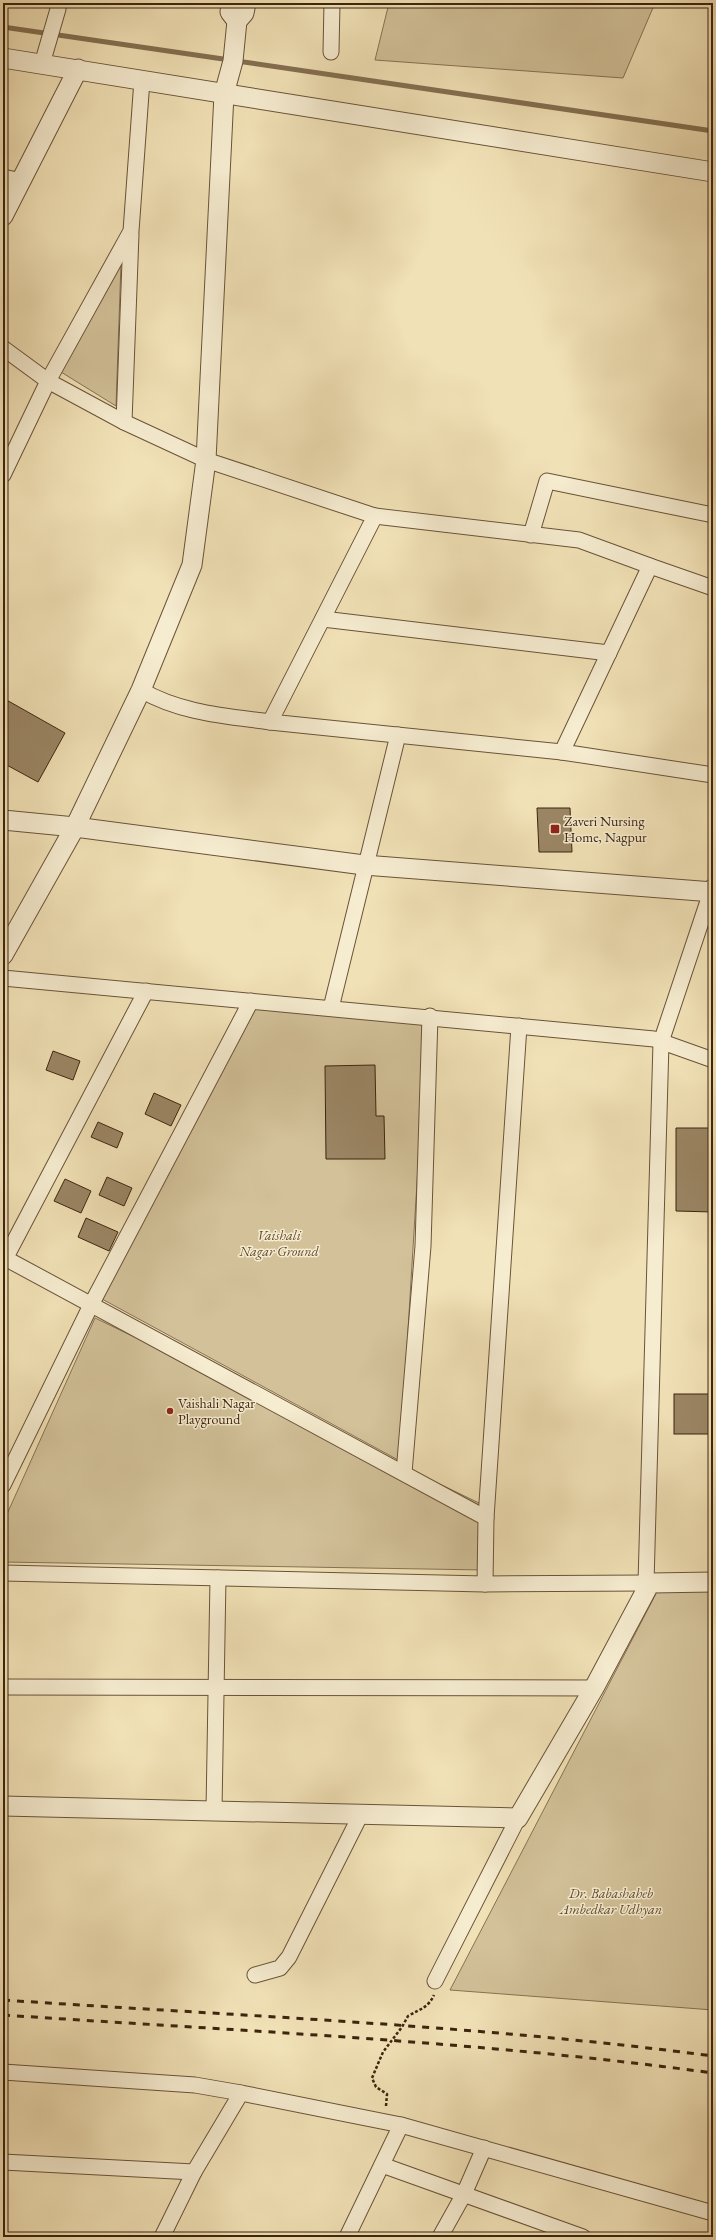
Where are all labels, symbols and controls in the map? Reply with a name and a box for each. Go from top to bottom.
place label: Zaveri Nursing Home, Nagpur [564,812,647,846]
marker: Zaveri Nursing Home, Nagpur [549,823,561,835]
park label: Vaishali Nagar Ground [238,1226,320,1260]
place label: Vaishali Nagar Playground [178,1394,255,1428]
marker: Vaishali Nagar Playground [165,1406,175,1416]
park label: Dr. Babashaheb Ambedkar Udhyan [559,1884,662,1918]

